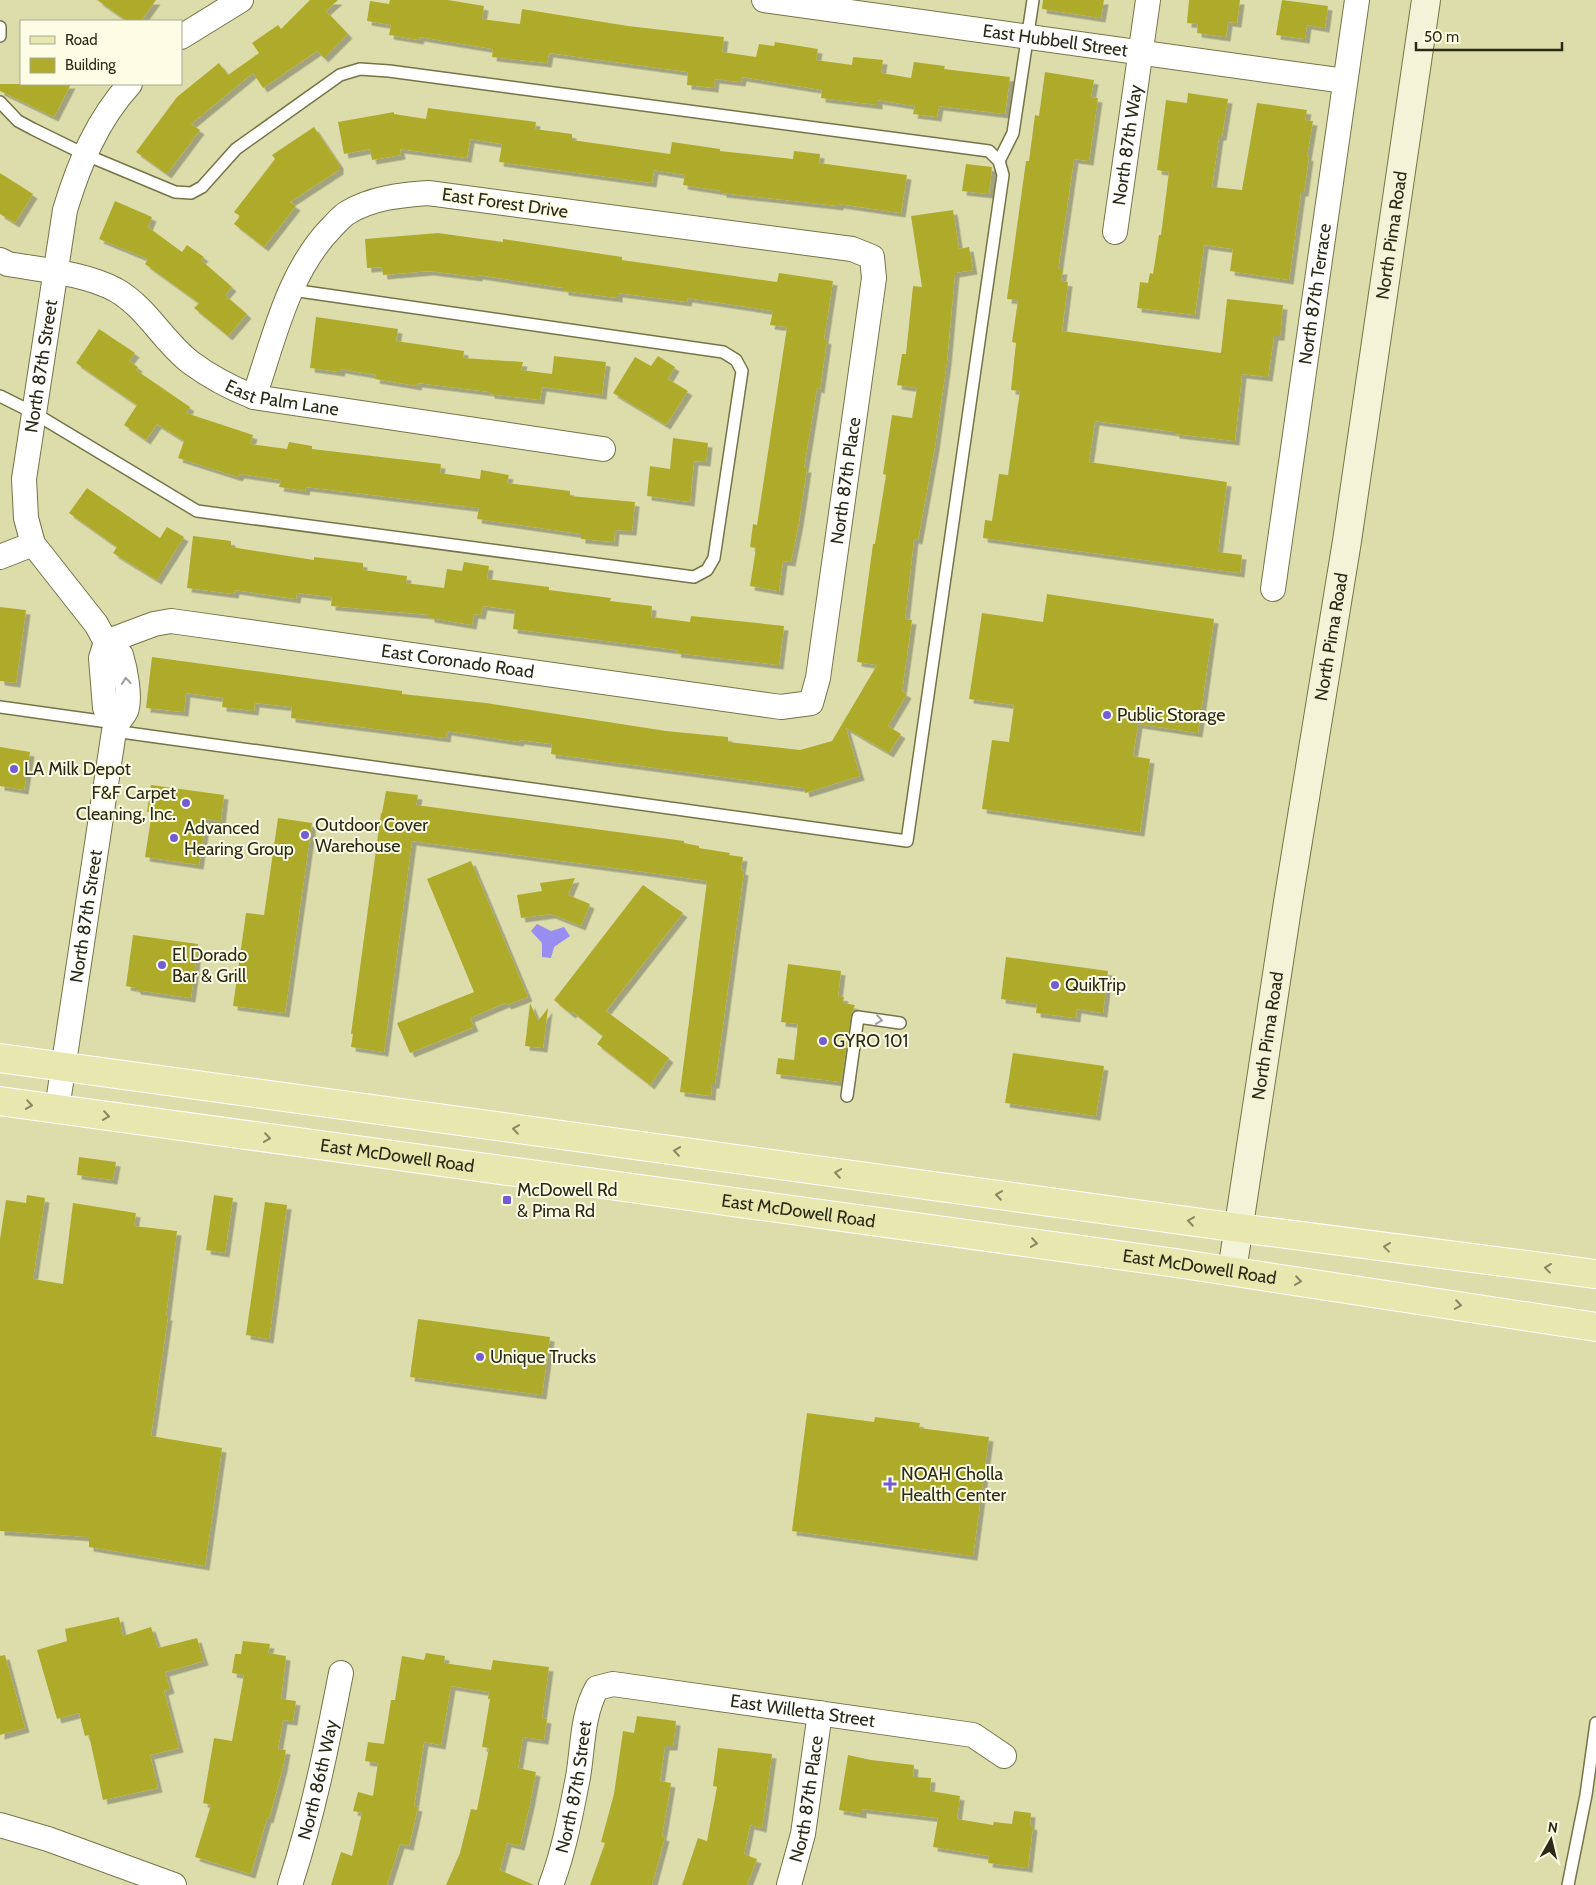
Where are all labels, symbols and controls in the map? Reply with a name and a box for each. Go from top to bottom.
legend [20,20,182,85]
street label: East Hubbell Street [981,20,1129,62]
scale bar [1416,20,1562,52]
text: 50 m [1424,28,1459,46]
text: Road [65,31,98,49]
text: Building [65,56,116,74]
street label: North 87th Way [1108,83,1147,207]
street label: North Pima Road [1371,170,1412,301]
street label: East Forest Drive [440,183,570,223]
street label: North 87th Terrace [1294,222,1336,366]
street label: North 87th Street [20,298,62,434]
street label: East Palm Lane [221,375,340,421]
street label: North 87th Place [826,416,865,546]
street label: North Pima Road [1310,571,1353,702]
street label: East Coronado Road [380,640,535,683]
one-way arrow [121,676,132,684]
place label: Public Storage [1117,704,1225,726]
marker: Public Storage [1101,709,1113,721]
place label: LA Milk Depot [24,758,131,780]
marker: LA Milk Depot [8,763,20,775]
place label: F&F Carpet Cleaning, Inc. [76,782,176,825]
marker: F&F Carpet Cleaning, Inc. [180,797,192,809]
place label: Outdoor Cover Warehouse [315,814,428,857]
place label: Advanced Hearing Group [184,817,294,860]
marker: Outdoor Cover Warehouse [299,829,311,841]
marker: Advanced Hearing Group [168,832,180,844]
street label: North 87th Street [65,848,107,984]
place label: El Dorado Bar & Grill [172,944,247,987]
marker: El Dorado Bar & Grill [156,959,168,971]
street label: North Pima Road [1247,970,1288,1101]
place label: QuikTrip [1065,974,1126,996]
marker: QuikTrip [1049,979,1061,991]
one-way arrow [876,1014,884,1025]
place label: GYRO 101 [833,1030,908,1052]
marker: GYRO 101 [817,1035,829,1047]
one-way arrow [25,1099,33,1110]
one-way arrow [102,1110,110,1121]
one-way arrow [512,1124,520,1135]
one-way arrow [263,1132,271,1143]
street label: East McDowell Road [319,1134,476,1177]
one-way arrow [673,1146,681,1157]
one-way arrow [834,1168,842,1179]
place label: McDowell Rd & Pima Rd [517,1179,617,1222]
street label: East McDowell Road [720,1190,877,1232]
one-way arrow [995,1190,1003,1201]
marker: McDowell Rd & Pima Rd [501,1194,513,1206]
one-way arrow [1186,1217,1195,1227]
one-way arrow [1030,1237,1038,1248]
one-way arrow [1382,1242,1390,1253]
street label: East McDowell Road [1121,1245,1278,1289]
one-way arrow [1543,1263,1551,1274]
one-way arrow [1293,1275,1302,1285]
one-way arrow [1454,1300,1463,1310]
place label: Unique Trucks [490,1346,596,1368]
marker: Unique Trucks [474,1351,486,1363]
place label: NOAH Cholla Health Center [901,1463,1007,1506]
marker: NOAH Cholla Health Center [883,1477,897,1491]
street label: East Willetta Street [729,1690,876,1732]
street label: North 86th Way [293,1718,343,1842]
street label: North 87th Street [551,1719,596,1856]
street label: North 87th Place [785,1734,828,1865]
north arrow [1526,1815,1576,1865]
text: N [1547,1818,1559,1837]

